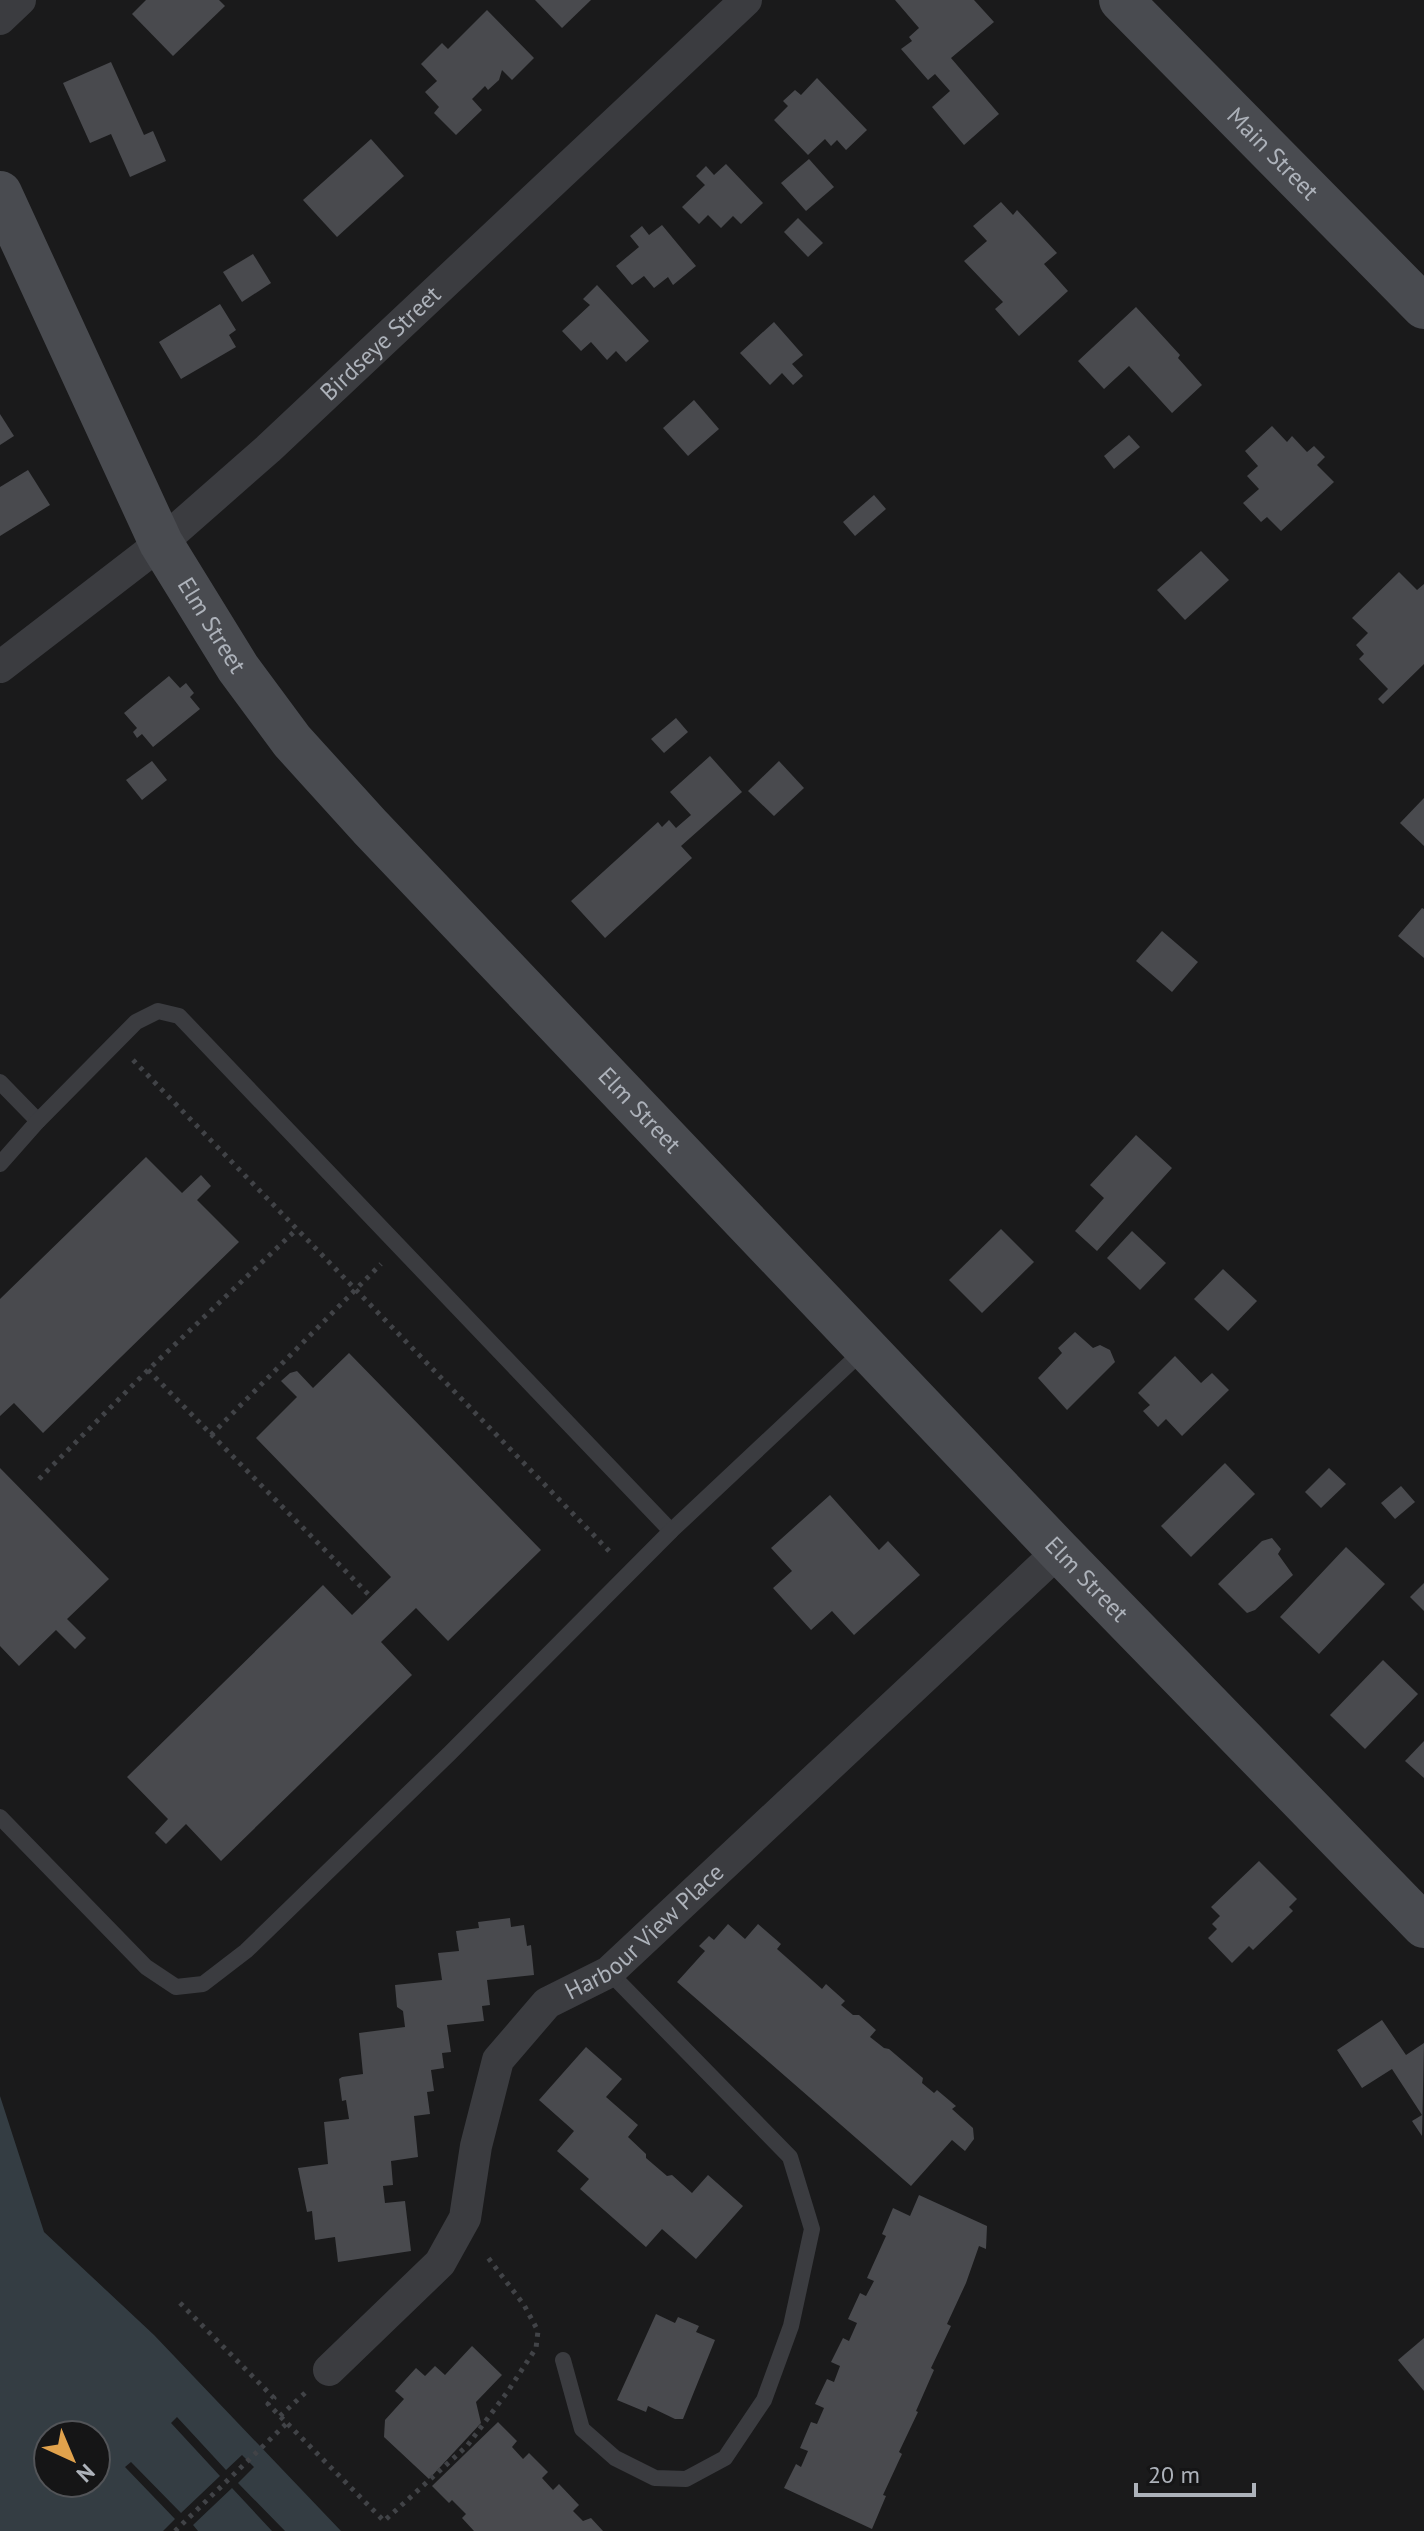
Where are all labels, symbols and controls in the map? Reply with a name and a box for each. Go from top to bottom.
street label: Main Street [1221,100,1326,206]
street label: Birdseye Street [313,279,447,407]
street label: Elm Street [171,571,253,679]
street label: Elm Street [592,1060,688,1159]
street label: Elm Street [1038,1530,1135,1628]
street label: Harbour View Place [559,1857,730,2007]
north arrow [32,2419,112,2499]
scale bar [1136,2447,1254,2497]
text: N [71,2458,101,2488]
text: 20 m [1148,2459,1200,2490]

